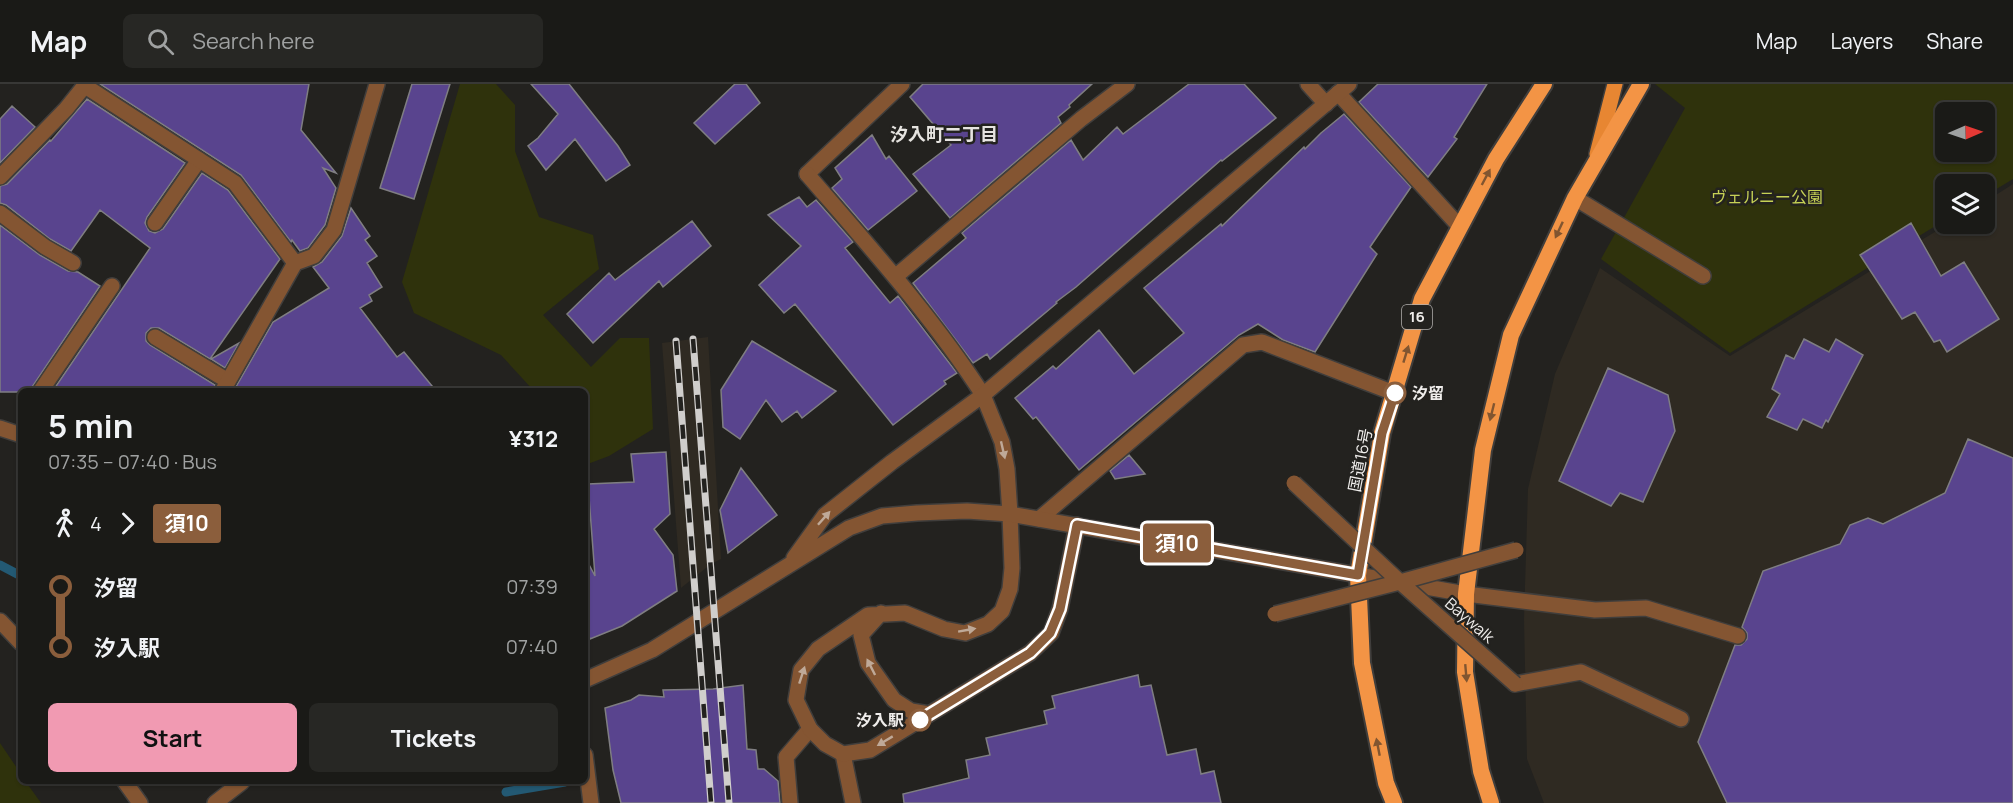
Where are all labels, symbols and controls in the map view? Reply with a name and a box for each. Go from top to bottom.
search box [123,14,543,68]
text: Map [30,22,87,60]
icon: search [144,25,177,58]
text: Search here [192,26,315,56]
text: Map [1756,27,1797,55]
text: Layers [1830,27,1893,55]
text: Share [1926,27,1983,55]
north arrow [1935,102,1995,162]
map controls [1935,102,1995,234]
district label: 汐入町二丁目 [890,122,998,146]
one-way arrow [1481,169,1491,186]
button: layers [1935,174,1995,234]
park label: ヴェルニー公園 [1711,186,1823,208]
one-way arrow [1555,222,1564,239]
road number: 16 [1402,305,1432,329]
one-way arrow [1402,345,1411,363]
marker: 汐留 [1384,382,1406,404]
place label: 汐留 [1412,382,1444,404]
text: 5 min [48,403,134,448]
one-way arrow [1487,403,1497,421]
text: ¥312 [509,424,558,454]
street label: 国道16号 [1343,426,1377,494]
one-way arrow [999,441,1009,459]
text: 07:35 – 07:40 · Bus [48,448,217,475]
icon: walk [48,507,81,540]
icon: forward [111,507,144,540]
text: 須10 [165,509,209,537]
text: 4 [90,510,102,537]
one-way arrow [817,511,831,526]
line badge: 須10 [1142,524,1212,562]
text: 須10 [1155,529,1199,557]
text: 汐留 [94,573,138,603]
text: 07:39 [506,573,558,600]
street label: Baywalk [1441,592,1500,648]
one-way arrow [958,625,977,634]
text: 汐入駅 [94,633,160,663]
text: 07:40 [506,633,558,660]
one-way arrow [866,658,876,675]
one-way arrow [1461,664,1471,683]
one-way arrow [798,665,807,683]
button: Start [48,703,297,772]
button: Tickets [309,703,558,772]
place label: 汐入駅 [856,709,904,731]
marker: 汐入駅 [909,709,931,731]
one-way arrow [877,736,893,747]
one-way arrow [1373,737,1383,756]

